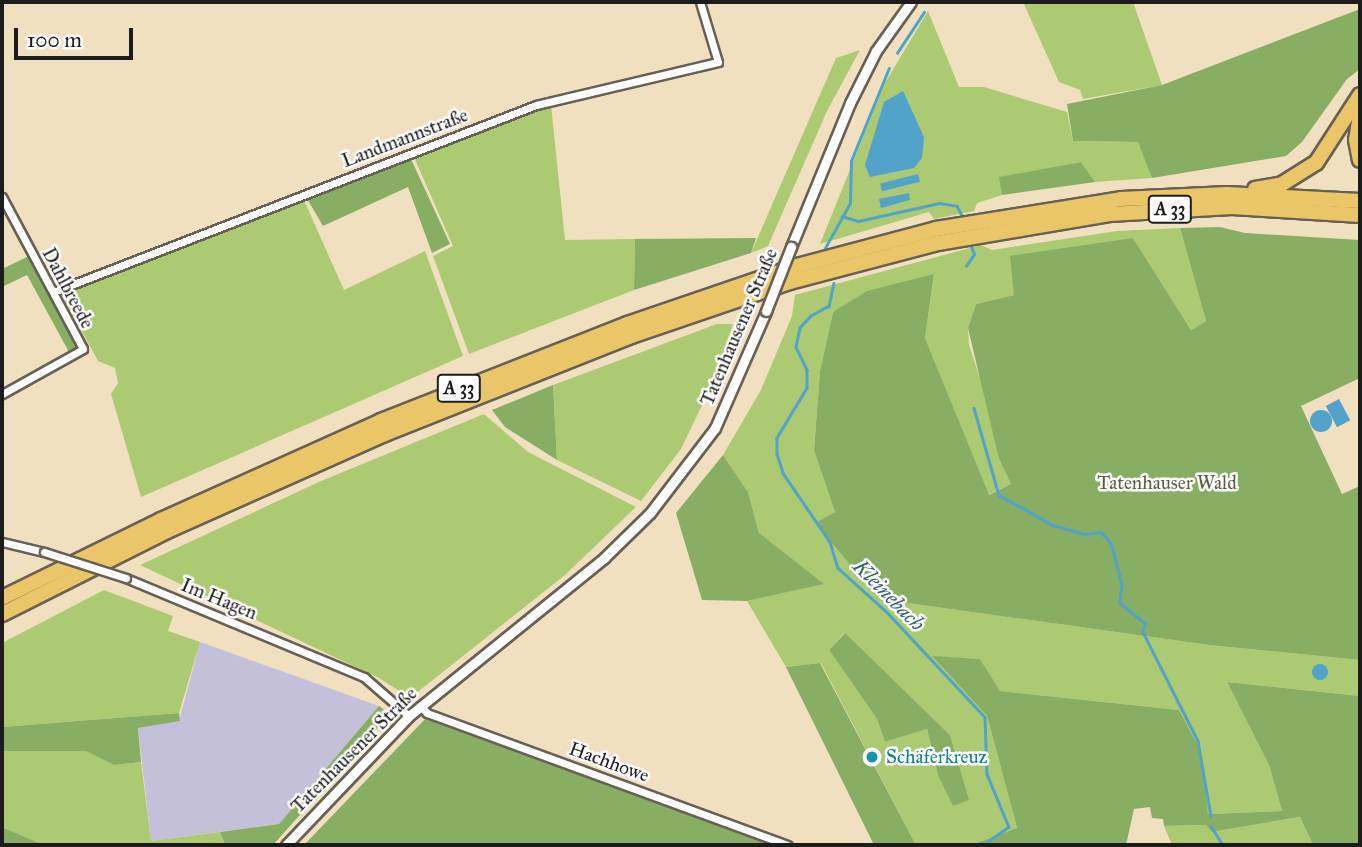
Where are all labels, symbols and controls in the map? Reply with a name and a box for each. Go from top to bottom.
scale bar [18,14,136,58]
text: 100 m [27,27,82,53]
street label: Landmannstraße [339,104,471,172]
road number: A 33 [1147,194,1193,224]
street label: Dahlbreede [37,244,99,332]
street label: Tatenhausener Straße [696,245,782,409]
road number: A 33 [436,374,482,402]
park label: Tatenhauser Wald [1097,472,1237,494]
water label: Kleinebach [848,554,930,636]
street label: Im Hagen [178,573,260,625]
street label: Tatenhausener Straße [286,682,422,818]
street label: Hachhowe [566,737,652,787]
place label: Schäferkreuz [886,746,987,768]
marker: Schäferkreuz [864,749,880,765]

